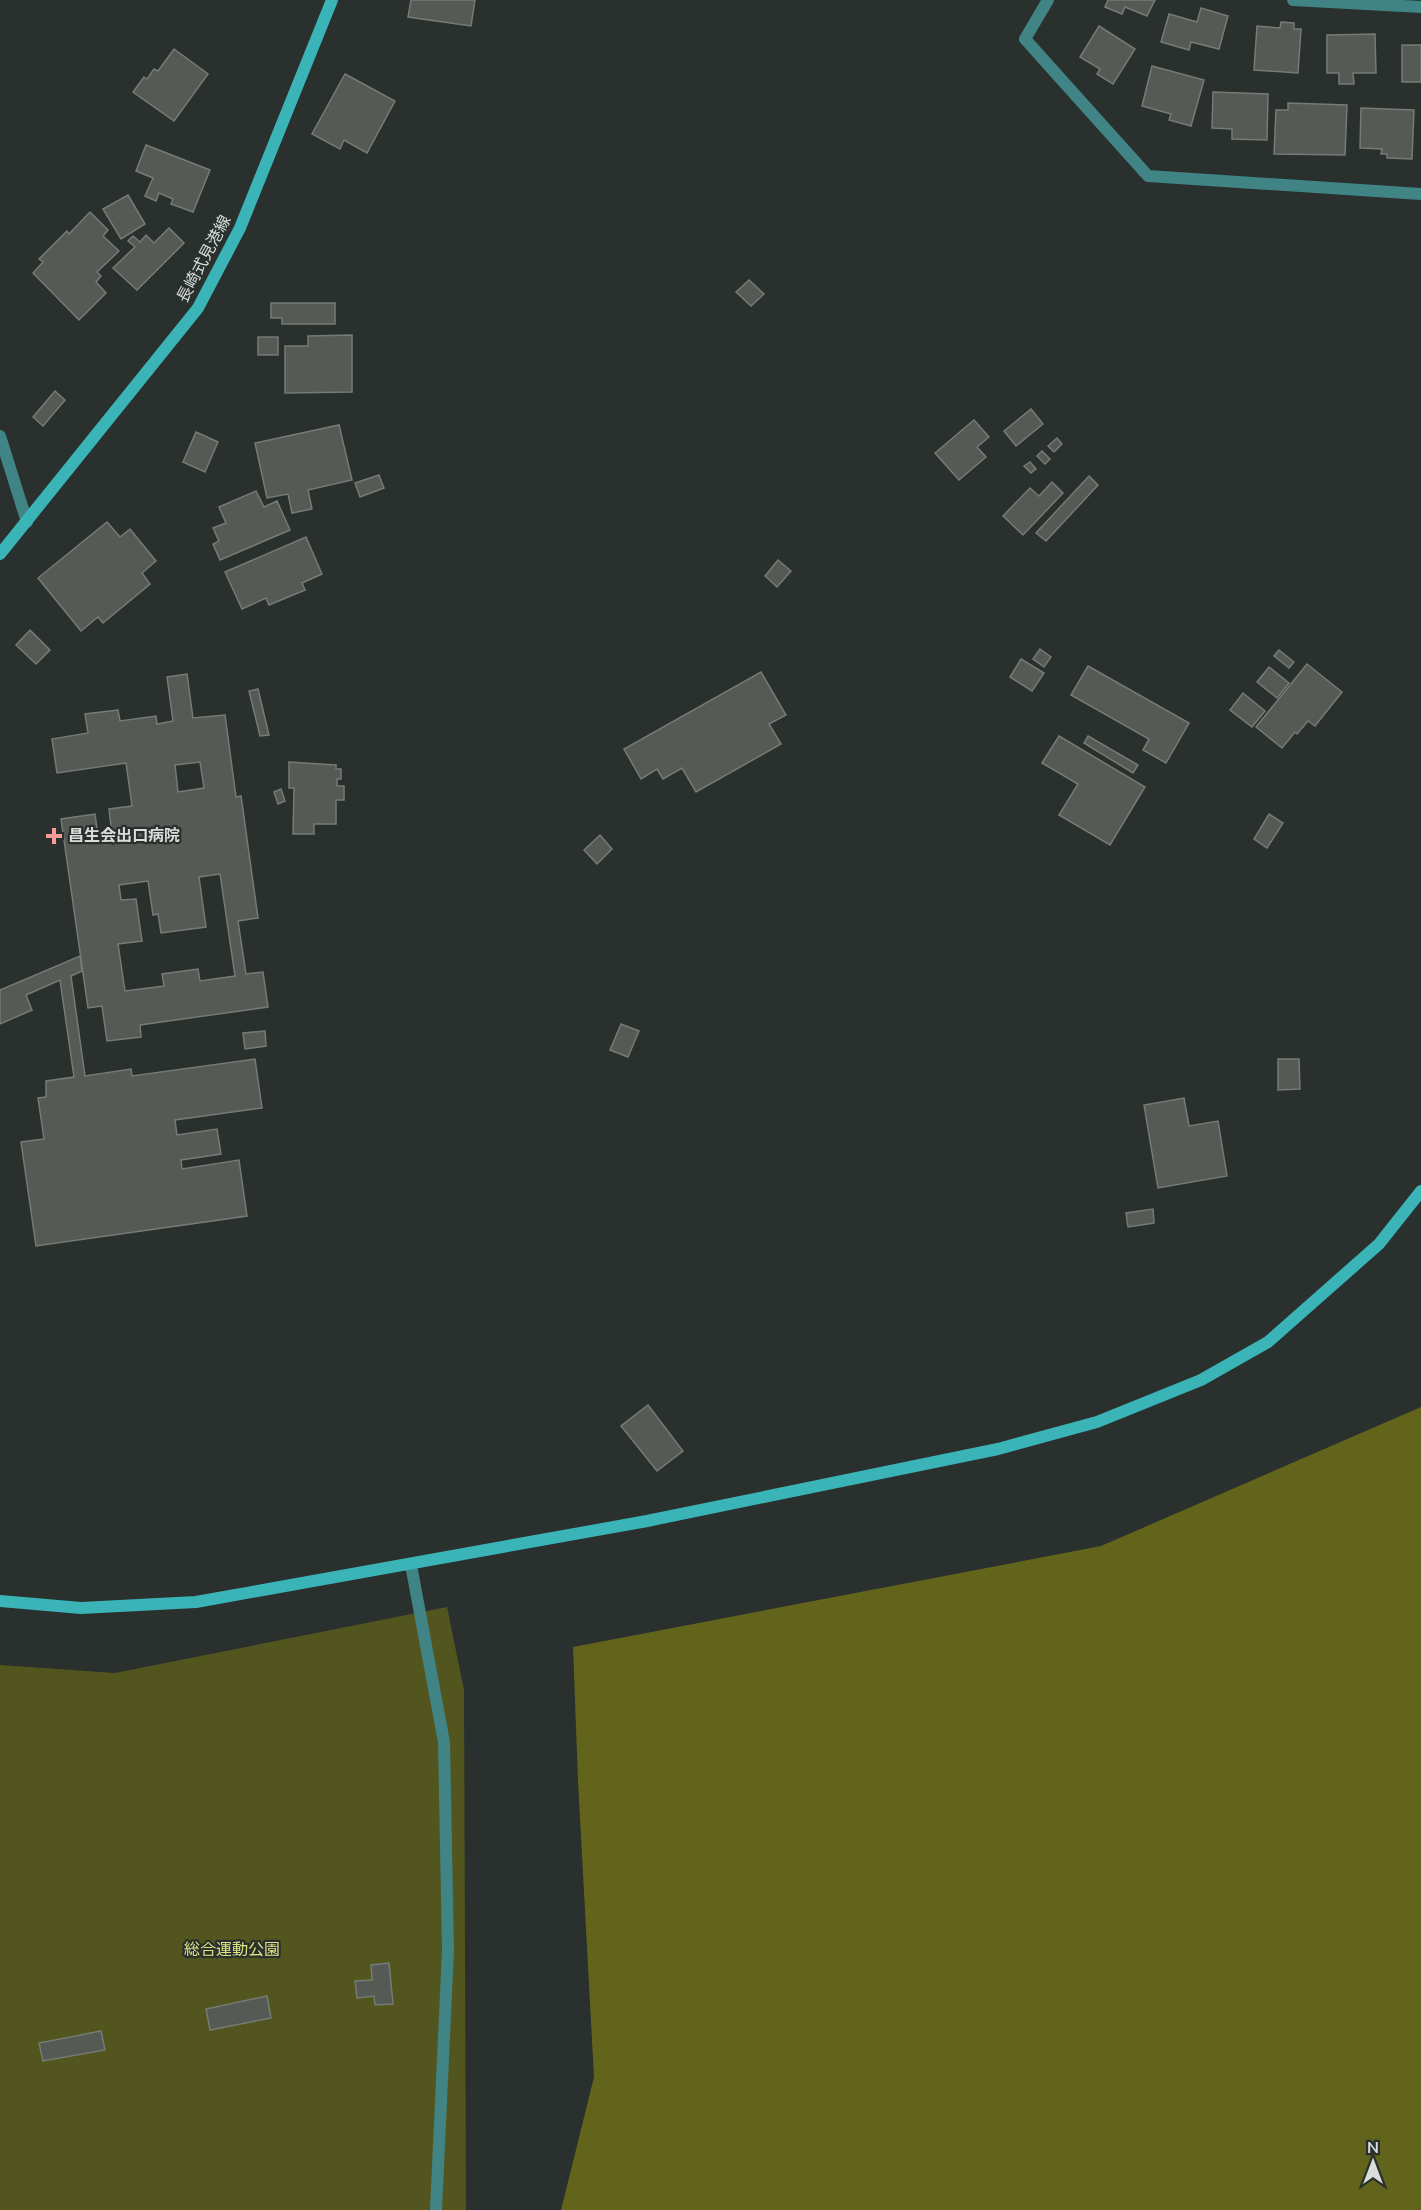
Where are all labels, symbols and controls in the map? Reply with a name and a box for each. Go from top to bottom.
street label: 長崎式見港線 [172,211,236,307]
place label: 昌生会出口病院 [68,825,180,847]
marker: 昌生会出口病院 [45,827,63,845]
park label: 総合運動公園 [184,1939,280,1961]
north arrow [1343,2132,1403,2192]
text: N [1367,2137,1379,2159]

